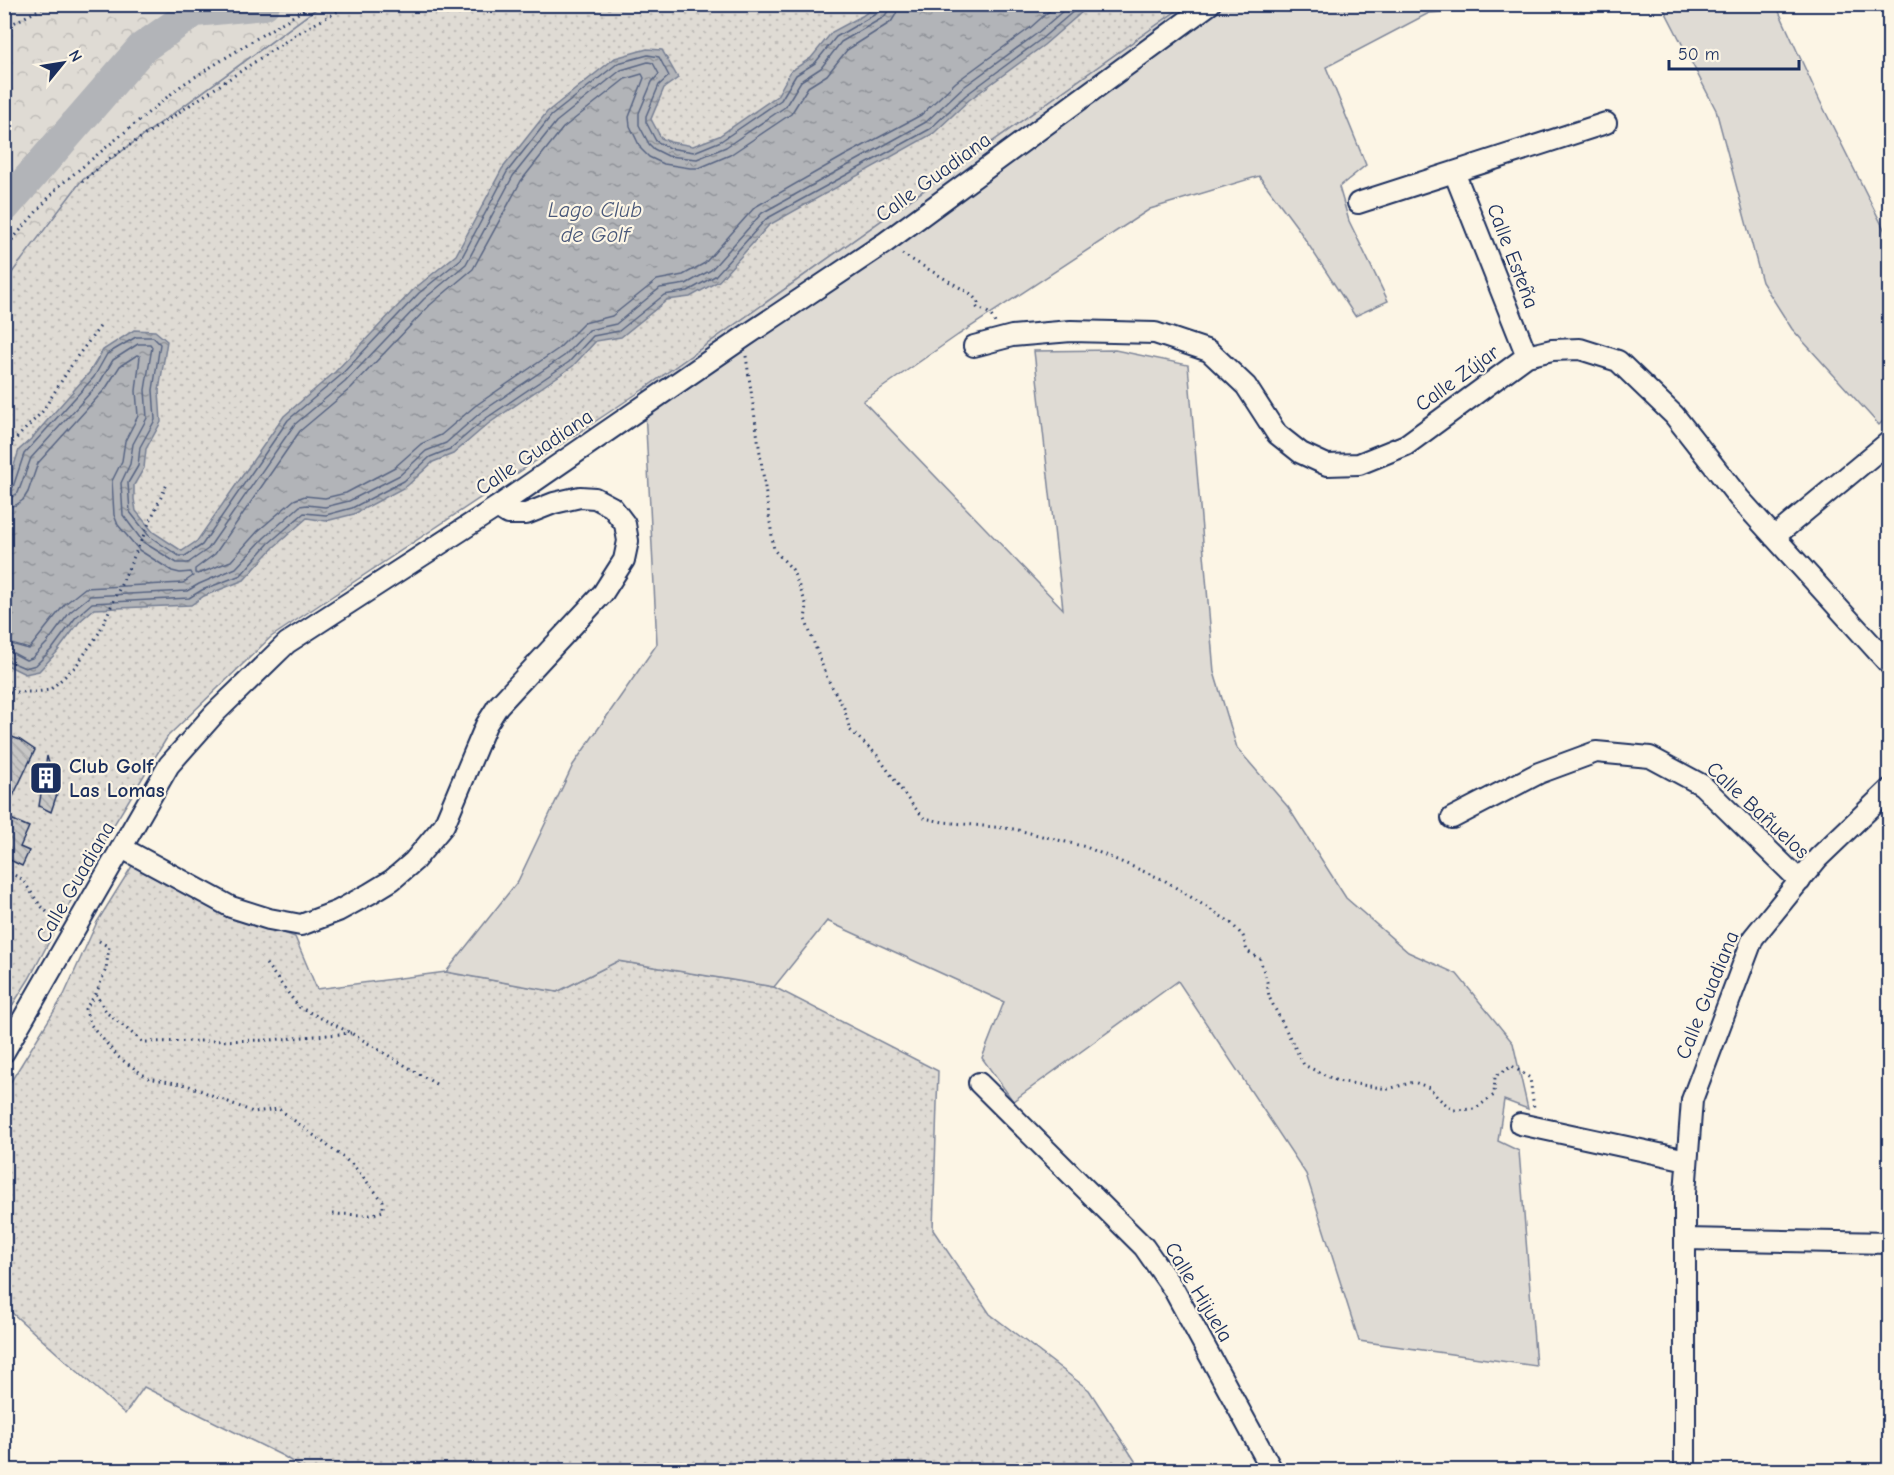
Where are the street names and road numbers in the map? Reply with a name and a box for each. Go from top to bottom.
street label: Calle Guadiana [871,127,995,227]
street label: Calle Esteña [1482,200,1544,312]
street label: Calle Zújar [1410,339,1504,416]
street label: Calle Guadiana [471,404,597,500]
street label: Calle Bañuelos [1702,756,1814,864]
street label: Calle Guadiana [31,817,119,947]
street label: Calle Guadiana [1670,927,1744,1063]
street label: Calle Hijuela [1160,1238,1238,1346]

